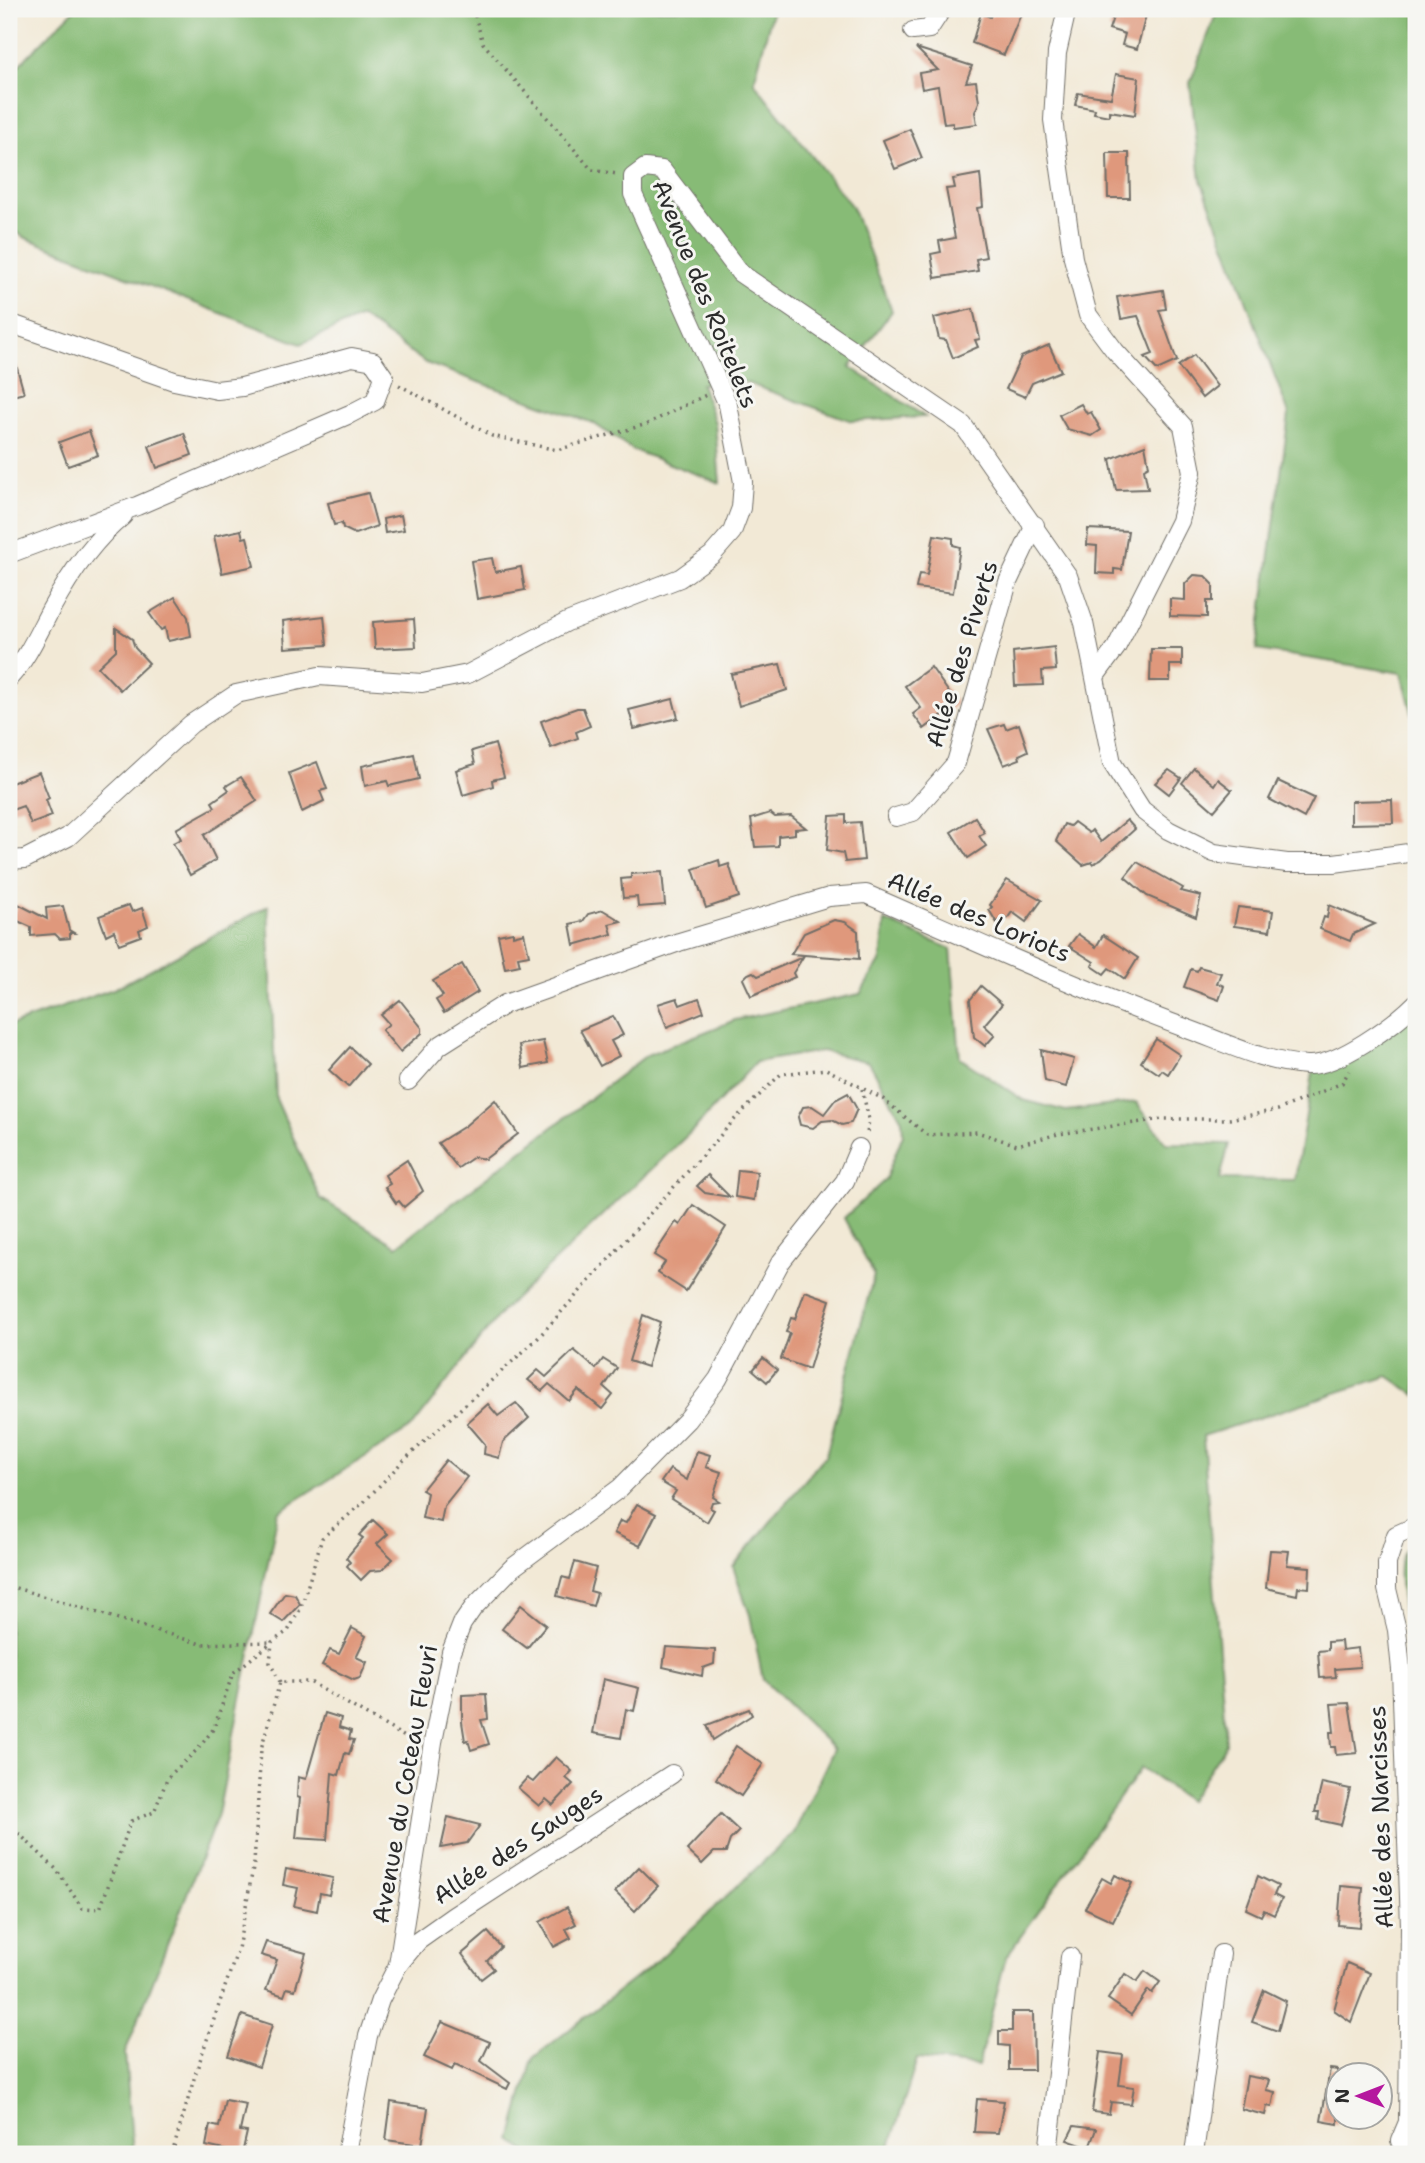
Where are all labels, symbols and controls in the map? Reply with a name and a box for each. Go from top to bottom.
street label: Avenue des Roitelets [645,175,765,413]
street label: Allée des Piverts [918,557,1006,751]
street label: Allée des Loriots [883,864,1075,970]
street label: Avenue du Coteau Fleuri [365,1642,445,1926]
street label: Allée des Narcisses [1361,1705,1401,1929]
street label: Allée des Sauges [427,1778,609,1912]
north arrow [1324,2062,1394,2132]
text: N [1330,2088,1355,2104]

